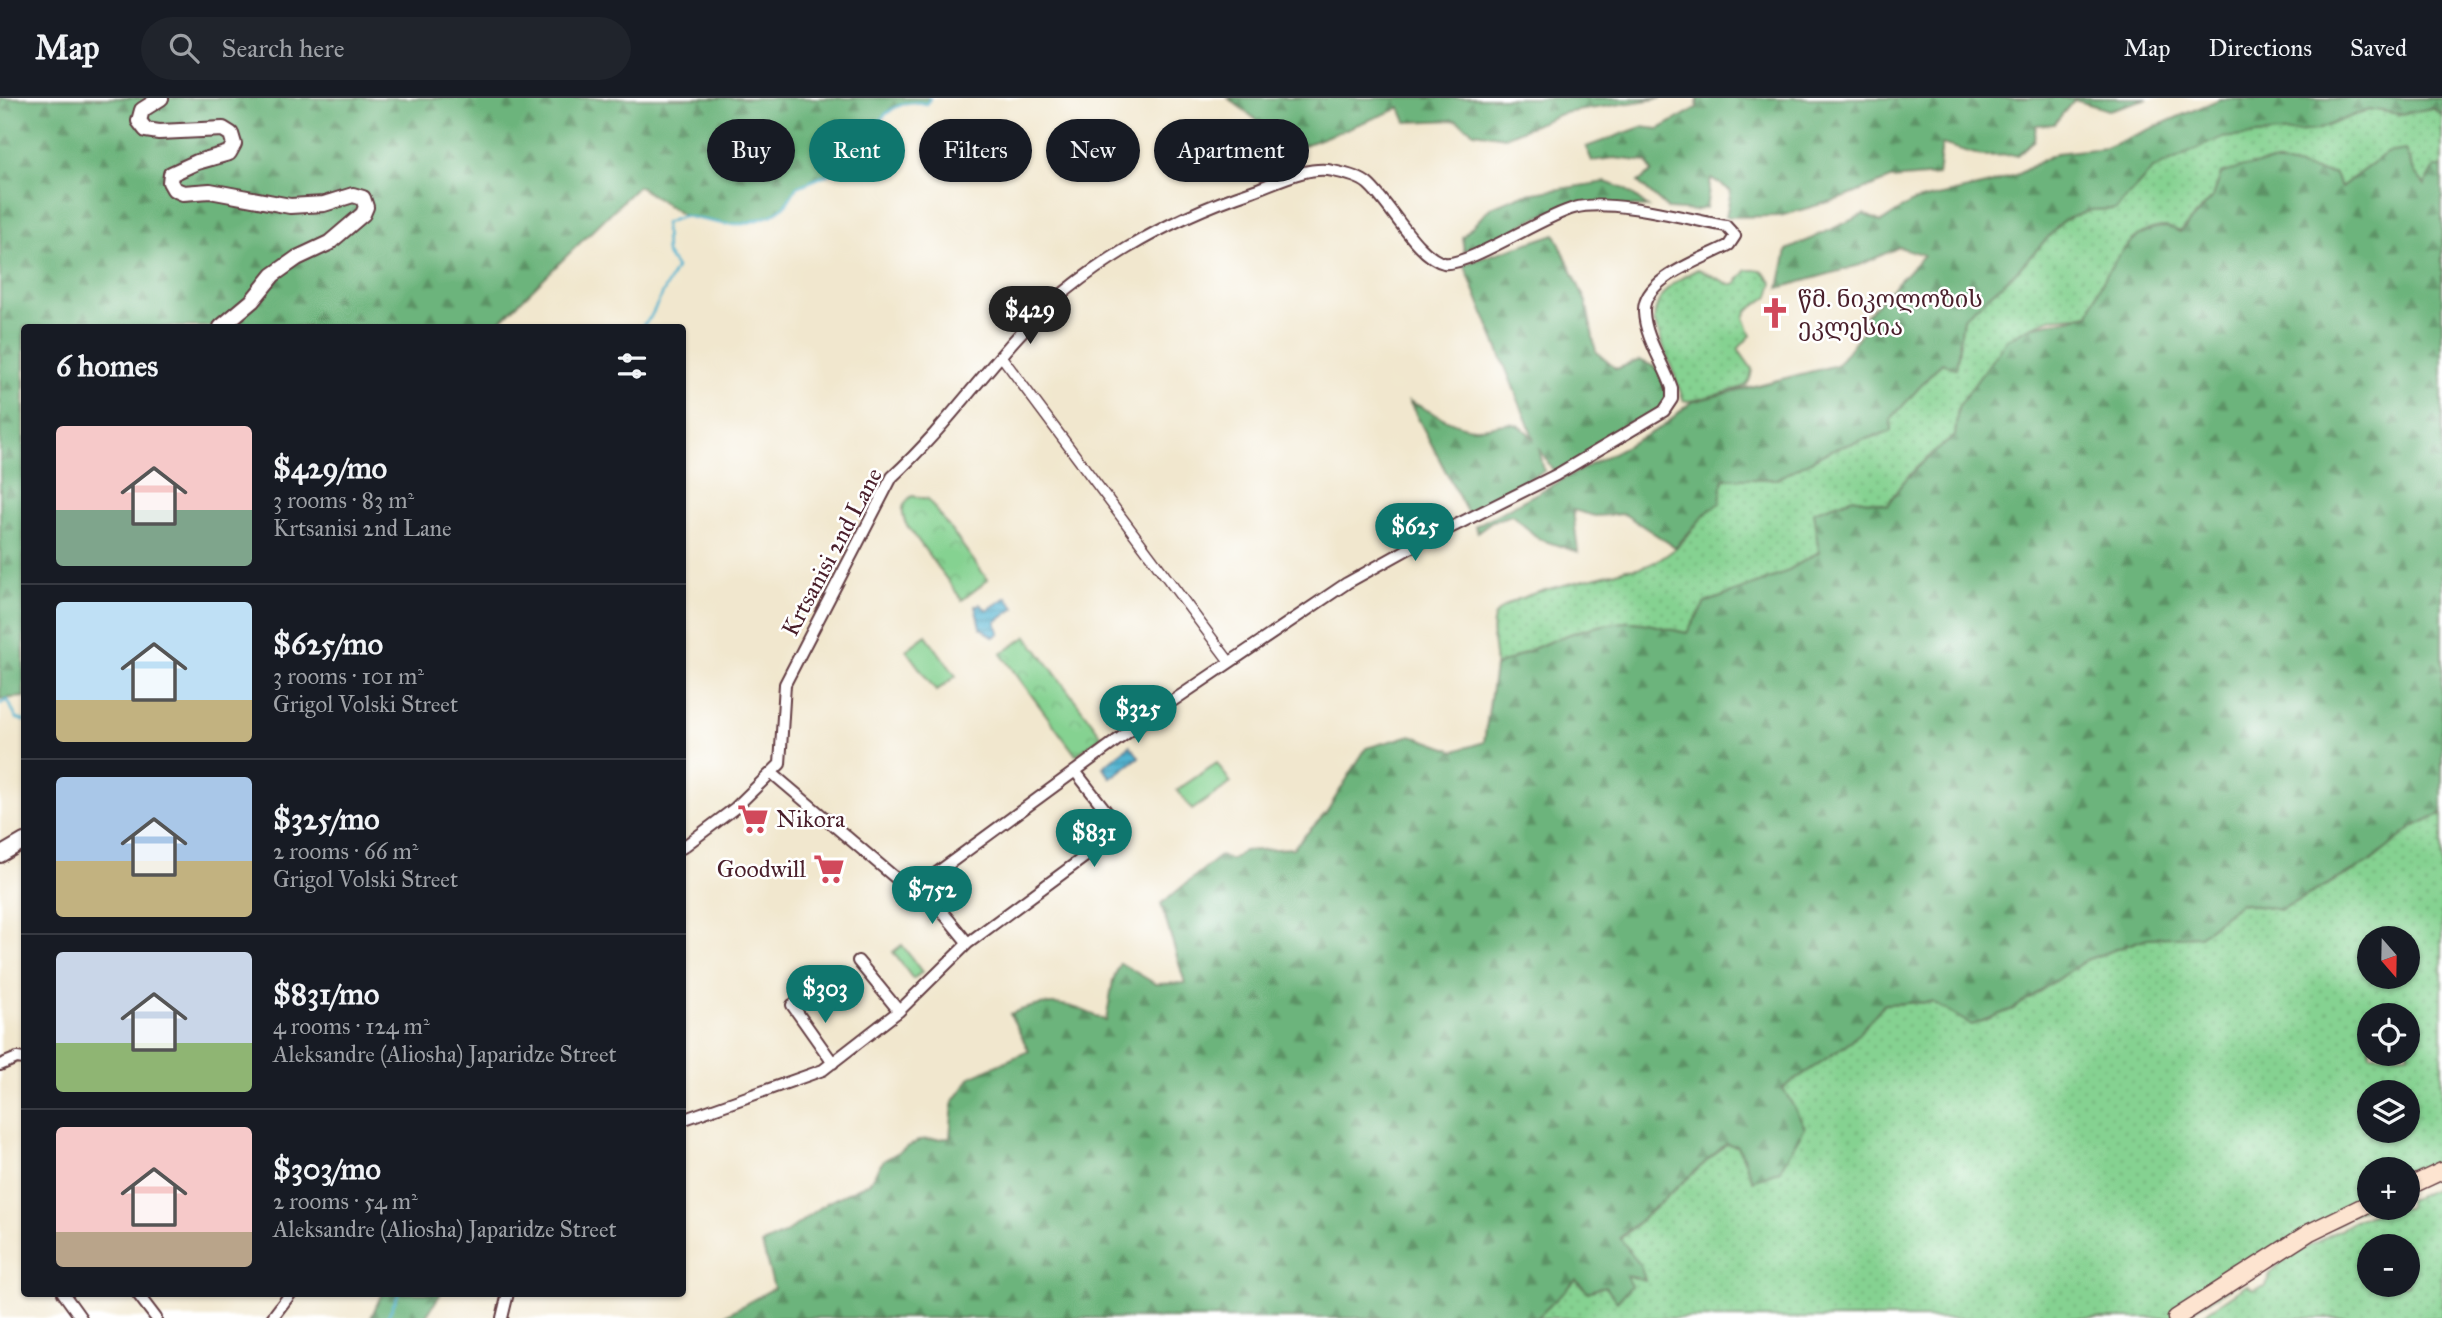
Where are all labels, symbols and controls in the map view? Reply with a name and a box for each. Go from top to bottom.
search box [141,17,631,80]
text: Map [35,28,99,68]
icon: search [165,29,203,67]
text: Search here [221,32,345,64]
text: Map [2124,33,2171,63]
text: Directions [2209,33,2312,63]
text: Saved [2350,33,2407,63]
chip: Buy [707,119,795,182]
chip: Rent [809,119,905,182]
chip: Filters [919,119,1032,182]
chip: New [1046,119,1140,182]
chip: Apartment [1154,119,1309,182]
place label: წმ. ნიკოლოზის ეკლესია [1798,284,1983,342]
pin: $429 [989,286,1071,346]
text: $429 [1005,295,1055,323]
church icon: წმ. ნიკოლოზის ეკლესია [1758,296,1792,330]
icon: filters [613,347,651,385]
text: 6 homes [56,348,158,384]
text: $429/mo [273,450,387,486]
icon: home [112,454,196,538]
street label: Krtsanisi 2nd Lane [775,463,889,641]
text: 3 rooms · 83 m² [273,486,414,514]
pin: $625 [1374,504,1456,563]
text: $625 [1391,512,1439,540]
text: Krtsanisi 2nd Lane [273,514,452,542]
text: $625/mo [273,626,383,662]
icon: home [112,630,196,714]
text: 3 rooms · 101 m² [273,662,424,690]
pin: $325 [1097,686,1179,745]
text: Grigol Volski Street [273,690,458,718]
text: $325 [1116,694,1160,722]
text: $325/mo [273,801,380,837]
supermarket icon: Nikora [736,802,770,836]
place label: Nikora [776,804,846,834]
icon: home [112,805,196,889]
pin: $831 [1053,810,1135,869]
text: $831 [1072,818,1116,846]
text: 2 rooms · 66 m² [273,837,418,865]
supermarket icon: Goodwill [812,852,846,886]
place label: Goodwill [717,854,807,884]
text: Grigol Volski Street [273,865,458,893]
pin: $752 [891,866,973,926]
text: $752 [908,875,956,903]
north arrow [2357,926,2420,989]
map controls [2357,926,2420,1297]
pin: $303 [784,965,866,1025]
text: $303 [802,974,848,1002]
text: $831/mo [273,976,379,1012]
icon: home [112,980,196,1064]
button: locate [2357,1003,2420,1066]
text: 4 rooms · 124 m² [273,1012,430,1040]
text: Aleksandre (Aliosha) Japaridze Street [273,1040,617,1068]
button: layers [2357,1080,2420,1143]
text: $303/mo [273,1151,381,1187]
icon: home [112,1155,196,1239]
button: + [2357,1157,2420,1220]
text: 2 rooms · 54 m² [273,1187,418,1215]
text: Aleksandre (Aliosha) Japaridze Street [273,1215,617,1243]
button: − [2357,1234,2420,1297]

